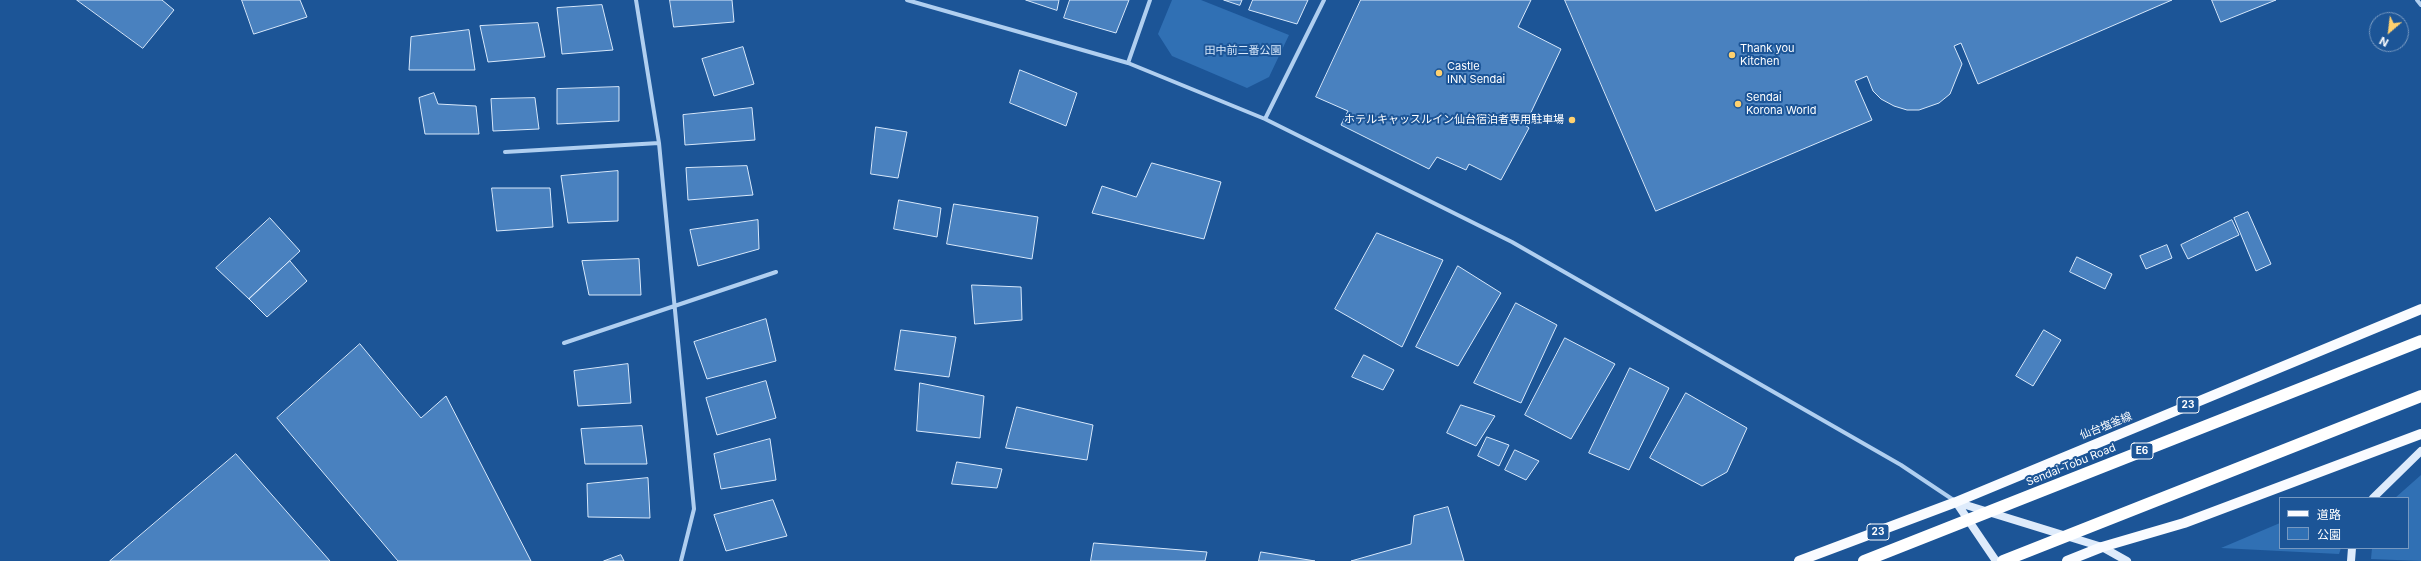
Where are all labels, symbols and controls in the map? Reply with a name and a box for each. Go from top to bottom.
north arrow [2369,12,2409,52]
text: N [2377,34,2391,50]
place label: Thank you Kitchen [1740,42,1794,68]
park label: 田中前二番公園 [1205,44,1281,58]
marker: Thank you Kitchen [1727,50,1737,60]
place label: Castle INN Sendai [1447,60,1505,86]
marker: Castle INN Sendai [1434,68,1444,78]
place label: Sendai Korona World [1746,91,1816,117]
marker: Sendai Korona World [1733,99,1743,109]
place label: ホテルキャッスルイン仙台宿泊者専用駐車場 [1344,113,1564,127]
marker: ホテルキャッスルイン仙台宿泊者専用駐車場 [1567,115,1577,125]
road number: 23 [2177,397,2199,413]
street label: 仙台塩釜線 [2078,410,2134,442]
street label: Sendai-Tobu Road [2024,441,2118,489]
road number: E6 [2131,443,2153,459]
legend [2279,497,2409,549]
text: 道路 [2317,507,2341,522]
road number: 23 [1867,524,1889,540]
text: 公園 [2317,527,2341,542]

